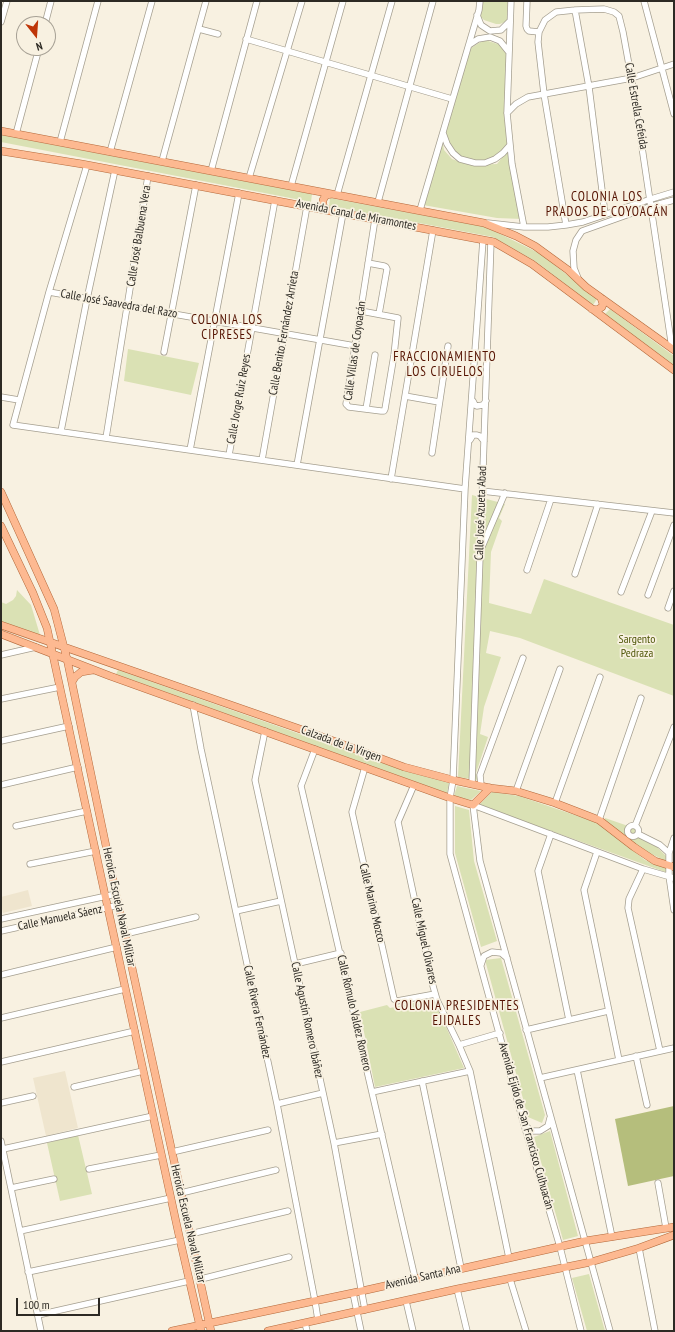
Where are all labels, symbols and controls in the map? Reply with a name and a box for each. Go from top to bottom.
north arrow [16,16,56,56]
text: N [34,39,44,54]
street label: Calle Estrella Cefeida [621,62,651,150]
street label: Calle José Balbuena Vera [124,184,154,288]
district label: COLONIA LOS PRADOS DE COYOACÁN [546,189,668,220]
street label: Avenida Canal de Miramontes [295,196,417,234]
street label: Calle Benito Fernández Arrieta [266,270,302,396]
street label: Calle José Saavedra del Razo [59,287,179,321]
street label: Calle Villas de Coyoacán [341,300,369,402]
district label: COLONIA LOS CIPRESES [191,312,263,343]
district label: FRACCIONAMIENTO LOS CIRUELOS [393,349,497,380]
street label: Calle Jorge Ruiz Reyes [224,353,254,445]
street label: Calle José Azueta Abad [472,466,490,560]
park label: Sargento Pedraza [618,633,656,661]
street label: Calzada de la Virgen [299,723,383,765]
street label: Heroica Escuela Naval Militar [99,846,139,968]
street label: Calle Marino Mozco [356,862,388,944]
street label: Calle Miguel Olivares [408,897,440,985]
street label: Calle Manuela Sáenz [17,902,103,934]
street label: Calle Rómulo Valdez Romero [334,954,374,1072]
street label: Calle Agustín Romero Ibáñez [288,961,326,1079]
street label: Calle Rivera Fernández [240,964,274,1060]
district label: COLONIA PRESIDENTES EJIDALES [394,998,520,1029]
street label: Avenida Ejido de San Francisco Culhuacán [495,1041,557,1211]
street label: Heroica Escuela Naval Militar [167,1163,209,1285]
street label: Avenida Santa Ana [384,1261,462,1293]
scale bar [18,1290,102,1316]
text: 100 m [23,1297,50,1312]

